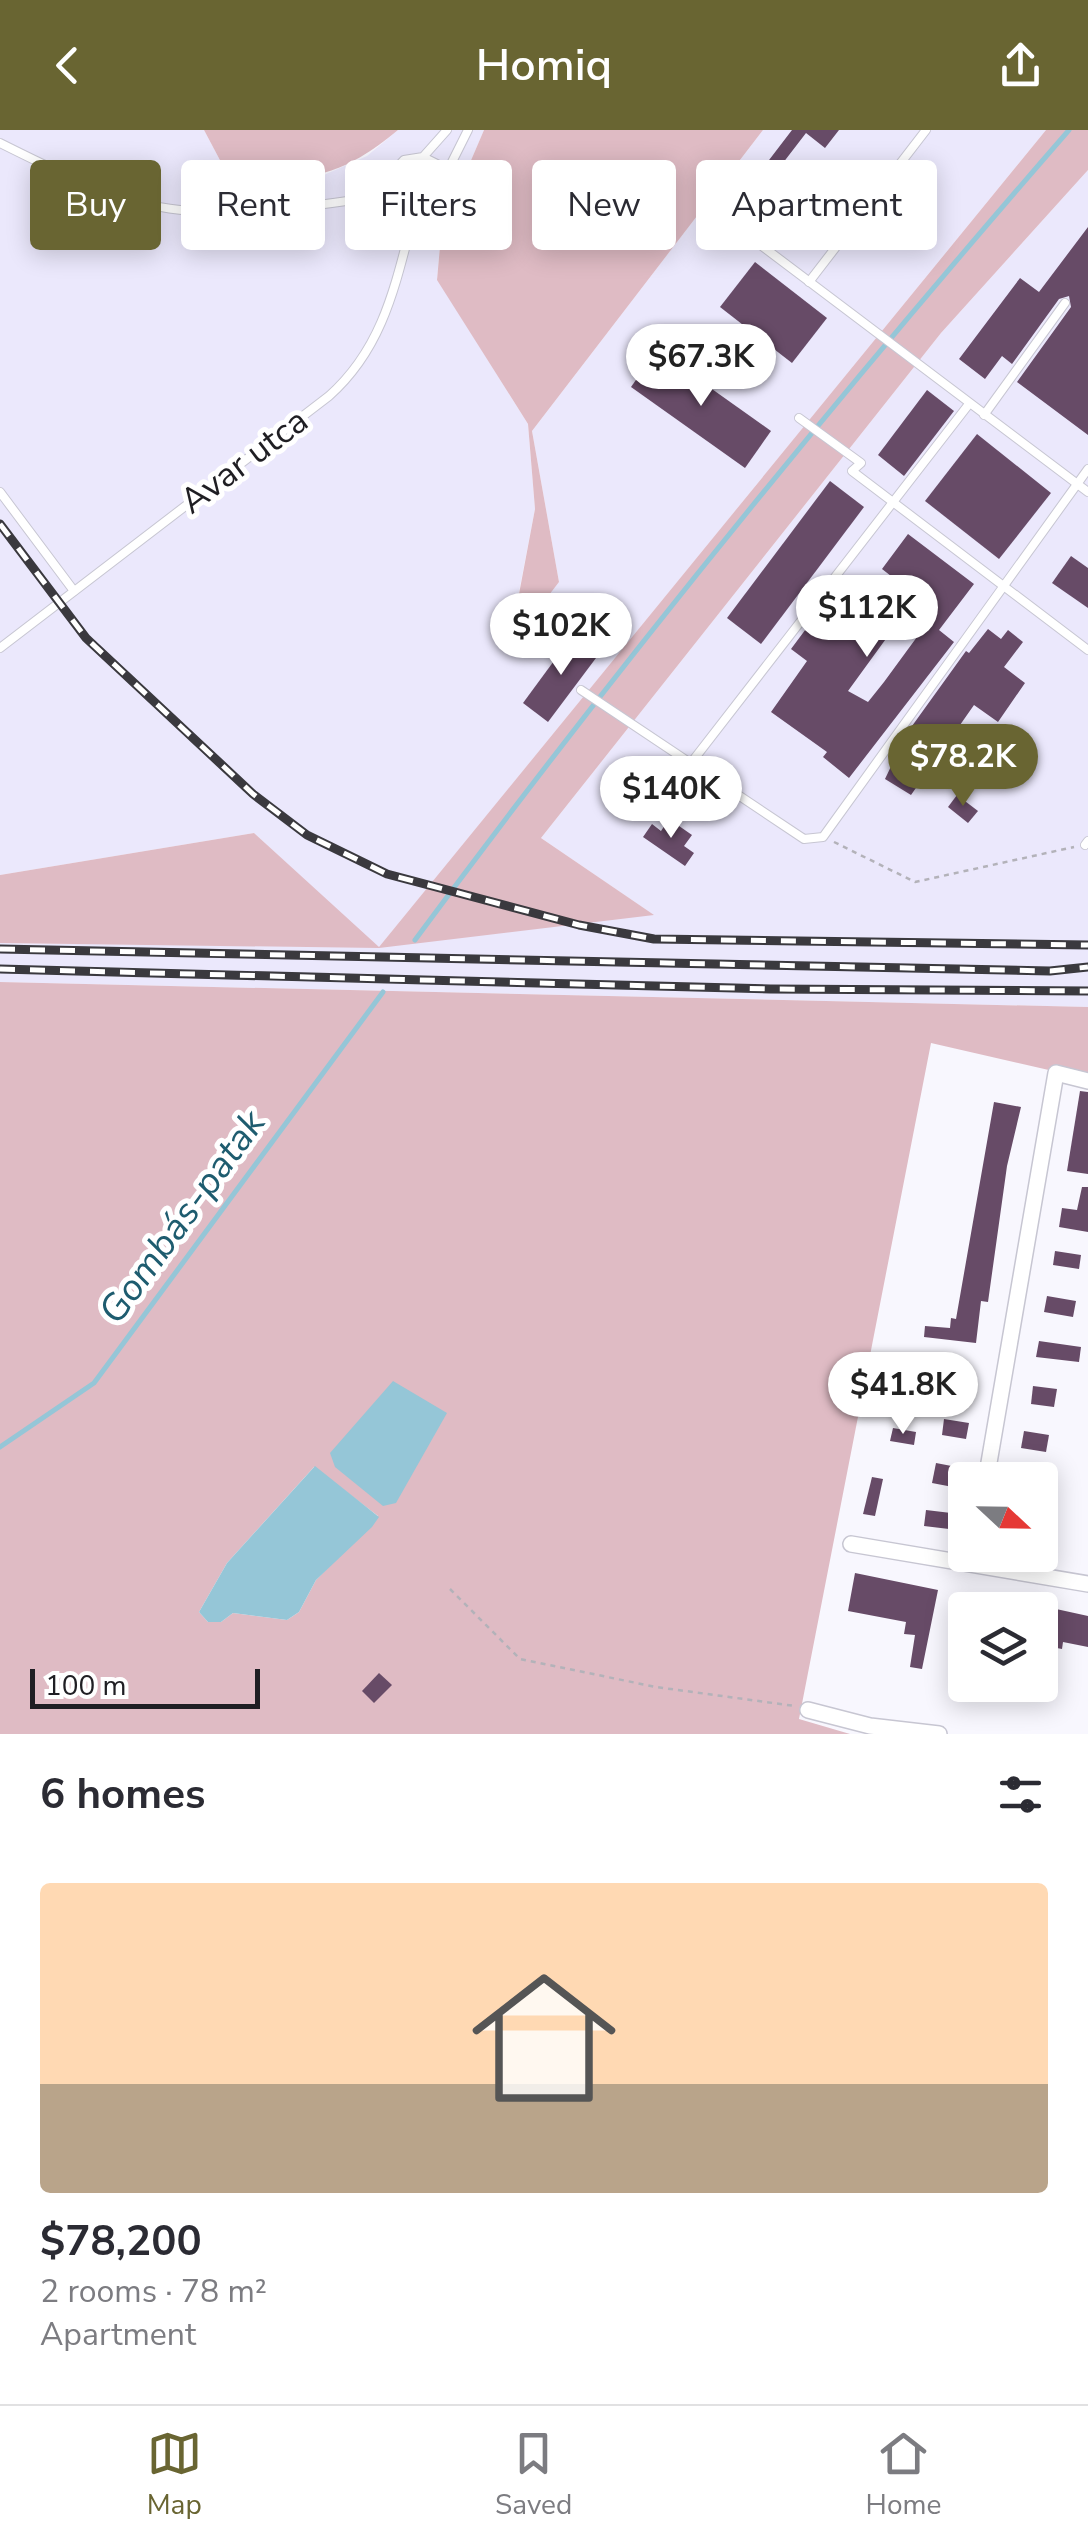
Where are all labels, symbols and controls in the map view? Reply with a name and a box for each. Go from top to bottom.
text: Homiq [476,35,612,96]
icon: back [40,38,95,93]
icon: share [993,38,1048,93]
chip: Buy [30,160,161,250]
chip: Rent [181,160,325,250]
chip: Filters [345,160,512,250]
chip: New [532,160,676,250]
chip: Apartment [696,160,937,250]
pin: $67.3K [620,324,782,409]
text: $67.3K [648,335,754,378]
street label: Avar utca [170,397,318,525]
pin: $112K [797,575,937,660]
text: $112K [818,586,916,629]
pin: $102K [491,593,631,678]
text: $102K [512,604,610,647]
pin: $78.2K [882,724,1044,809]
text: $78.2K [910,735,1016,778]
pin: $140K [601,756,741,841]
text: $140K [622,767,720,810]
water label: Gombás-patak [87,1099,277,1334]
pin: $41.8K [822,1352,984,1437]
text: $41.8K [850,1363,956,1406]
north arrow [948,1462,1058,1572]
map controls [948,1462,1058,1702]
button: layers [948,1592,1058,1702]
scale bar [30,1664,260,1708]
text: 100 m [45,1667,127,1705]
text: 6 homes [40,1766,205,1823]
icon: filters [993,1767,1048,1822]
icon: home [454,1948,634,2128]
text: $78,200 [40,2213,202,2270]
text: 2 rooms · 78 m² [40,2270,267,2313]
text: Apartment [40,2313,196,2356]
tab: Map [147,2426,202,2524]
tab: Saved [495,2426,572,2524]
tab: Home [866,2426,941,2524]

